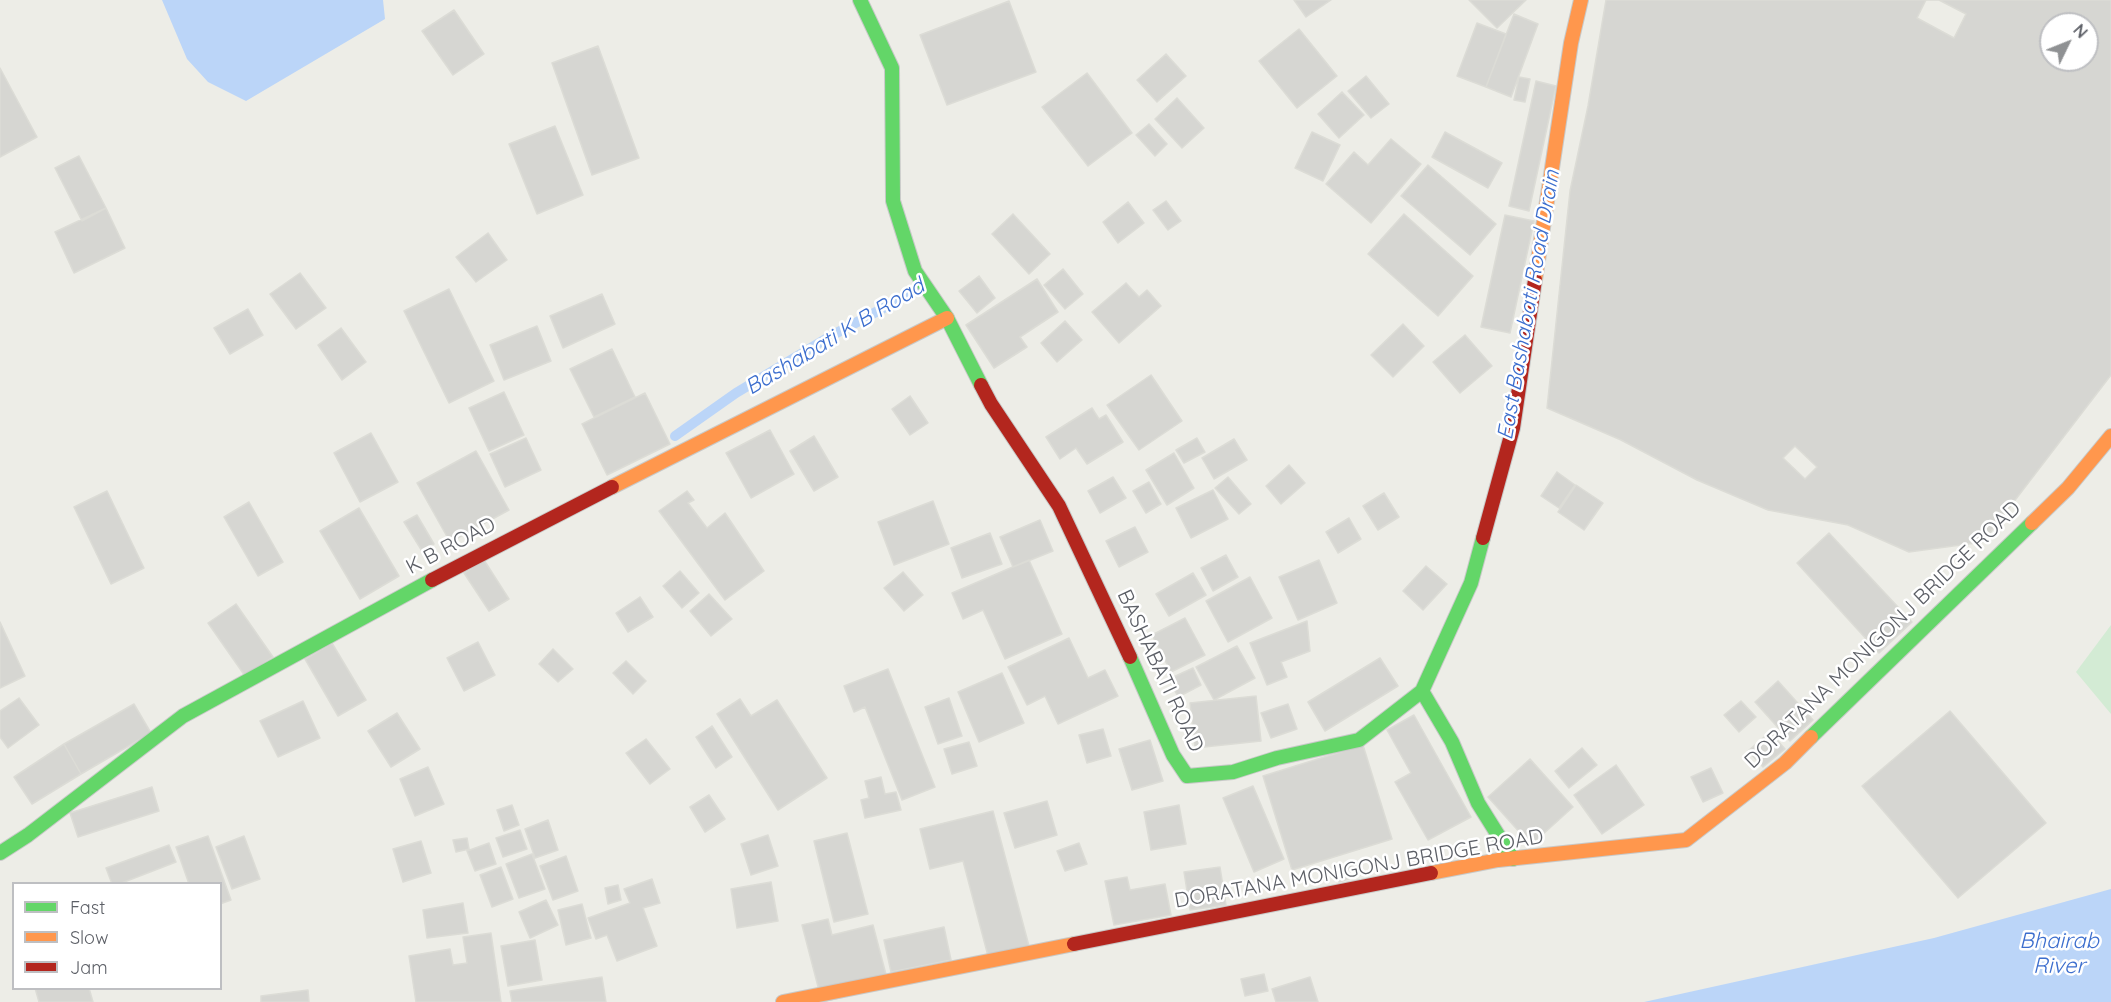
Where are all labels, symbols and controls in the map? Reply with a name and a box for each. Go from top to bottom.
north arrow [2039,12,2099,72]
text: N [2069,20,2092,42]
water label: East Bashabati Road Drain [1492,168,1566,442]
water label: Bashabati K B Road [741,273,929,401]
street label: DORATANA MONIGONJ BRIDGE ROAD [1740,496,2026,774]
street label: K B ROAD [402,512,500,580]
street label: BASHABATI ROAD [1111,586,1209,756]
street label: DORATANA MONIGONJ BRIDGE ROAD [1173,824,1545,914]
legend [12,882,222,990]
text: Fast [70,896,105,919]
text: Slow [70,926,108,949]
water label: Bhairab River [2019,928,2099,980]
text: Jam [70,956,108,979]

